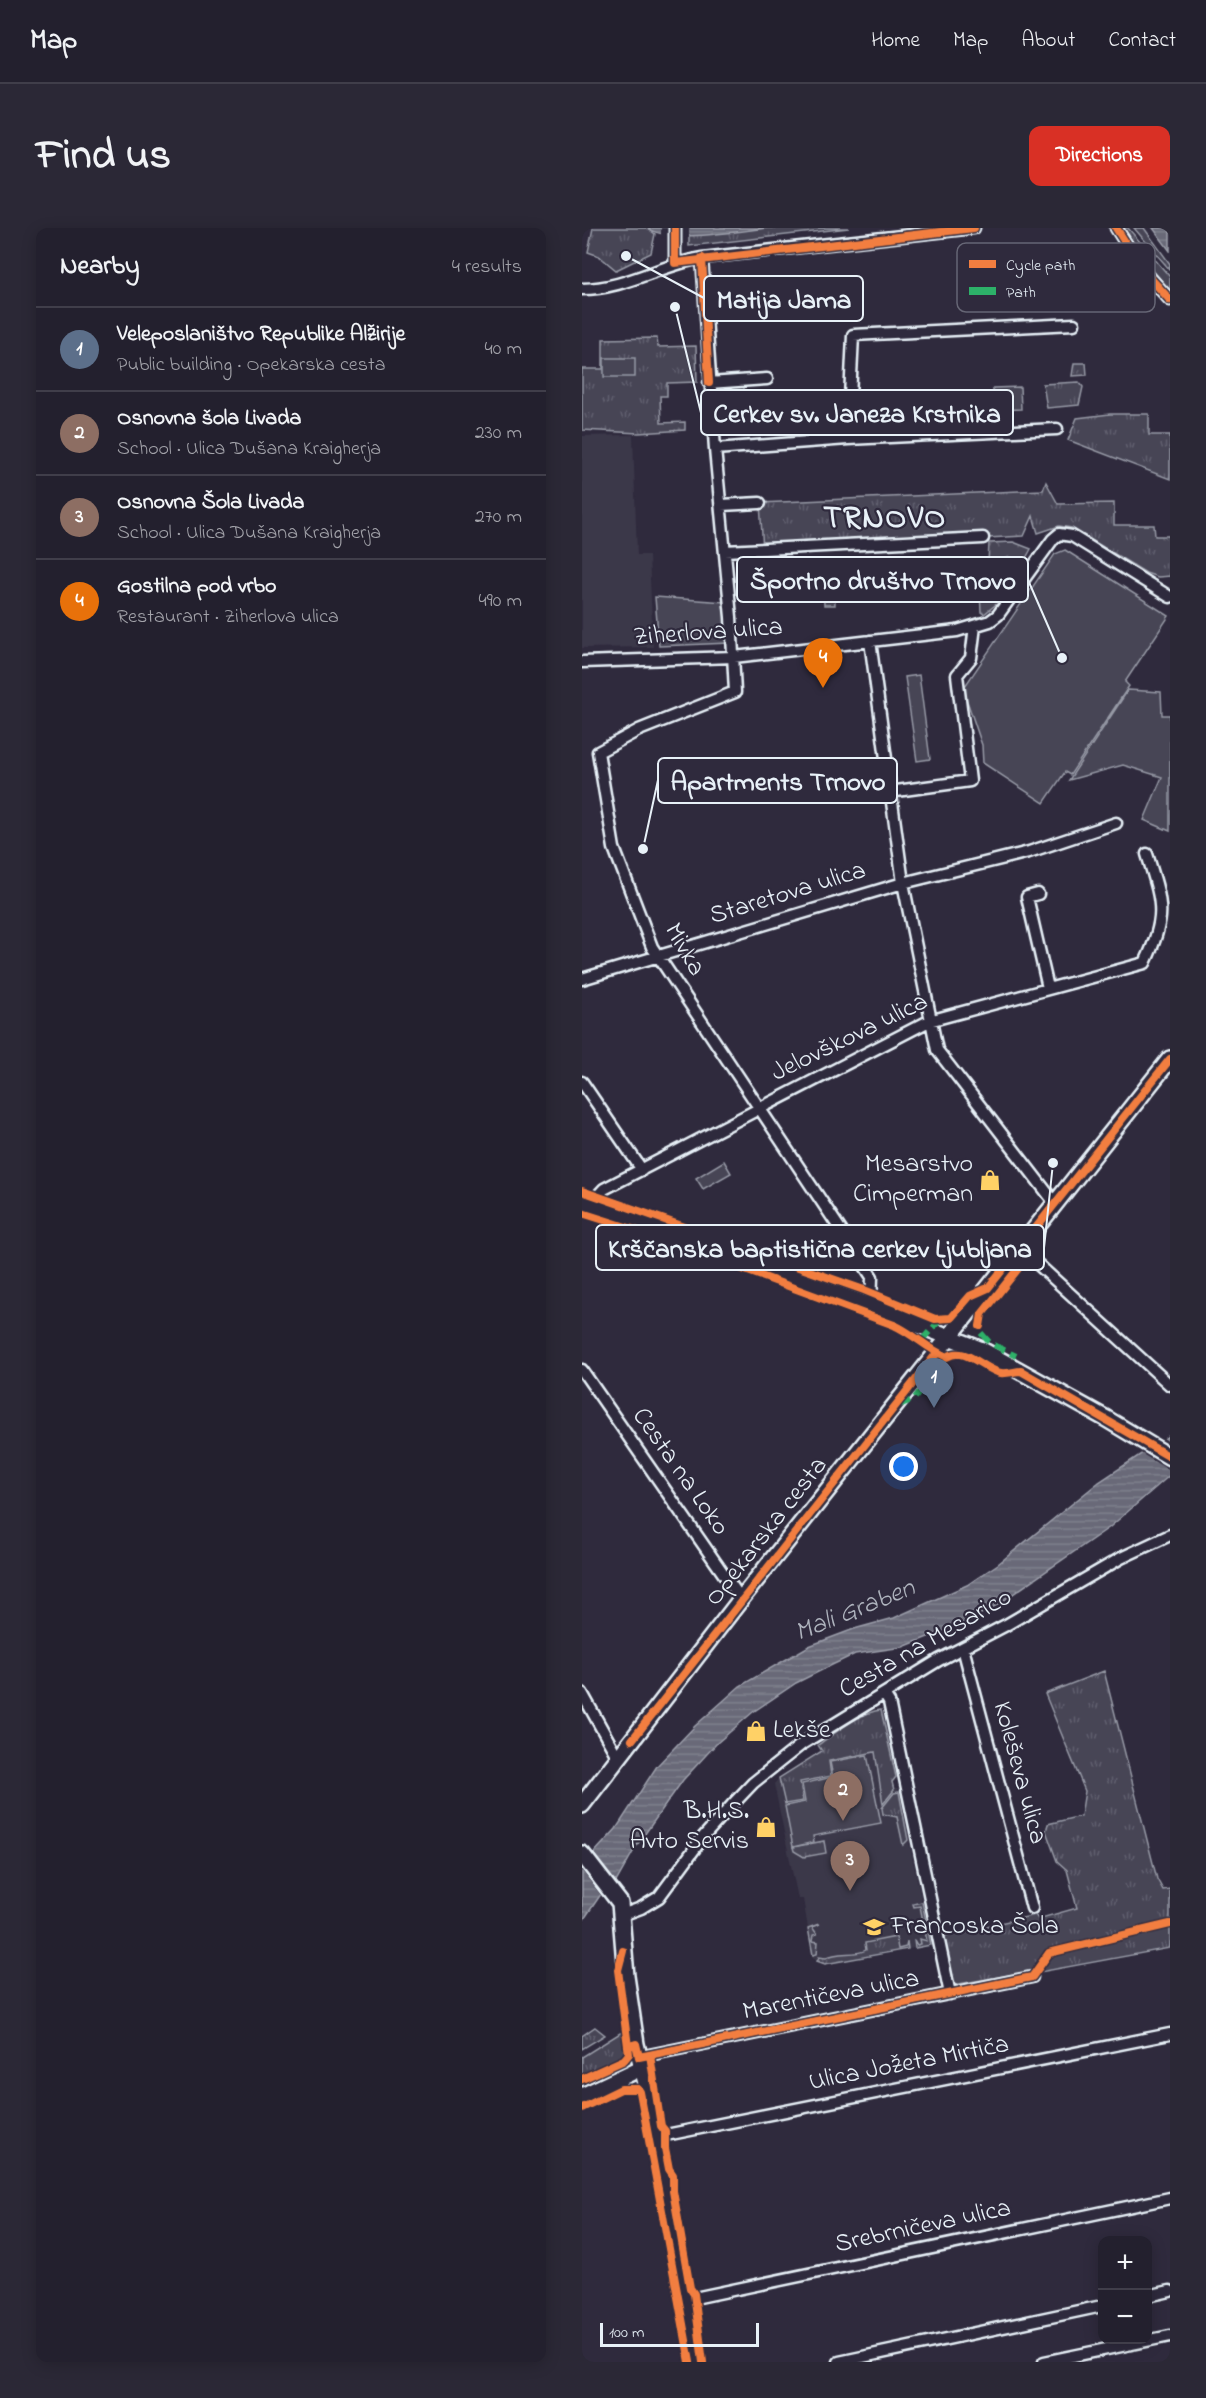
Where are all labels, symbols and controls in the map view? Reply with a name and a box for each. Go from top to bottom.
text: Map [30,21,77,62]
text: Home [871,26,920,56]
text: Map [953,26,988,56]
text: About [1021,26,1075,56]
text: Contact [1108,26,1176,56]
text: Find us [36,126,171,187]
button: Directions [1029,126,1170,186]
legend [957,243,1155,312]
text: Nearby [60,248,139,286]
text: 4 results [452,253,522,282]
text: Cycle path [1006,254,1075,278]
callout: Matija Jama [704,276,863,321]
text: Path [1006,281,1036,305]
text: Matija Jama [717,282,851,321]
text: Veleposlaništvo Republike Alžirije [117,319,405,351]
text: 1 [76,335,83,364]
text: 40 m [485,335,522,364]
text: Public building · Opekarska cesta [117,351,385,380]
callout: Cerkev sv. Janeza Krstnika [701,390,1013,435]
text: Cerkev sv. Janeza Krstnika [713,396,1001,435]
text: Osnovna šola Livada [117,403,301,435]
text: 2 [75,419,84,448]
text: 230 m [475,419,522,448]
text: School · Ulica Dušana Kraigherja [117,435,381,464]
text: Osnovna Šola Livada [117,487,304,519]
district label: TRNOVO [823,496,947,543]
text: 3 [75,503,84,532]
text: 270 m [475,503,522,532]
text: School · Ulica Dušana Kraigherja [117,519,381,548]
callout: Športno društvo Trnovo [737,557,1028,602]
text: Športno društvo Trnovo [750,563,1016,602]
text: Gostilna pod vrbo [117,571,276,603]
text: 4 [75,587,84,616]
text: 490 m [479,587,522,616]
text: Restaurant · Ziherlova ulica [117,603,339,632]
street label: Ziherlova ulica [632,609,784,657]
pin: 4 [804,638,842,688]
callout: Apartments Trnovo [658,758,897,803]
text: Apartments Trnovo [671,764,885,803]
street label: Staretova ulica [705,852,871,936]
street label: Mivka [654,916,714,984]
street label: Jelovškova ulica [765,984,935,1092]
place label: Mesarstvo Cimperman [853,1146,973,1214]
shop icon: Mesarstvo Cimperman [978,1168,1002,1192]
callout: Krščanska baptistična cerkev Ljubljana [596,1225,1044,1270]
text: Krščanska baptistična cerkev Ljubljana [608,1231,1032,1270]
pin: 1 [914,1358,954,1408]
street label: Cesta na Loko [622,1400,738,1544]
street label: Opekarska cesta [696,1449,838,1615]
your location [889,1452,918,1481]
water label: Mali Graben [789,1569,922,1653]
street label: Cesta na Mesarico [832,1579,1020,1709]
street label: Koleševa ulica [982,1697,1056,1849]
place label: Lekše [773,1712,831,1750]
shop icon: Lekše [744,1719,768,1743]
pin: 2 [824,1772,862,1821]
place label: B.H.S. Avto Servis [630,1793,749,1861]
shop icon: B.H.S. Avto Servis [754,1815,778,1839]
pin: 3 [830,1842,870,1891]
place label: Francoska Šola [890,1908,1059,1946]
school or university icon: Francoska Šola [862,1915,886,1939]
street label: Marentičeva ulica [740,1960,922,2032]
street label: Ulica Jožeta Mirtiča [806,2026,1012,2102]
street label: Srebrničeva ulica [832,2190,1014,2264]
map controls [1098,2236,1152,2344]
button: + [1098,2236,1152,2290]
button: − [1098,2290,1152,2344]
scale bar [600,2320,759,2348]
text: 100 m [609,2321,644,2345]

